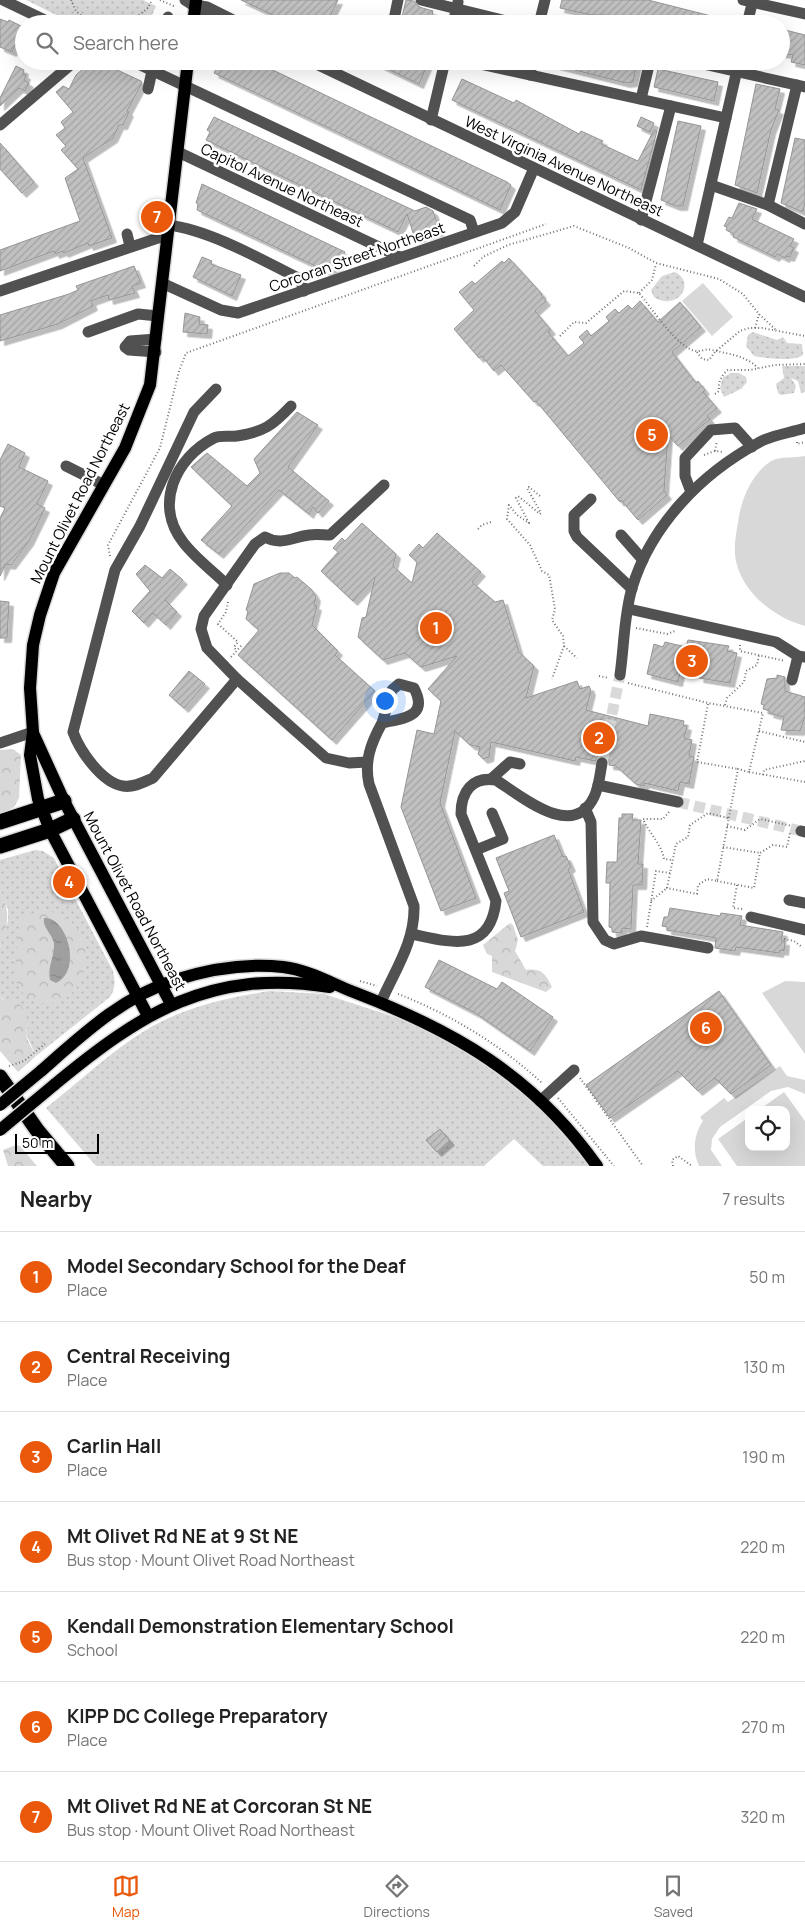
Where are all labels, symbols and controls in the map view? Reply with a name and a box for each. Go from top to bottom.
search box [15,15,790,70]
icon: search [33,29,61,57]
text: Search here [73,30,179,56]
street label: West Virginia Avenue Northeast [461,111,667,221]
street label: Capitol Avenue Northeast [197,138,367,232]
pin: 7 [141,198,173,236]
street label: Corcoran Street Northeast [266,217,448,297]
street label: Mount Olivet Road Northeast [25,399,135,587]
pin: 5 [636,416,668,454]
pin: 1 [420,609,452,647]
pin: 3 [676,642,708,680]
your location [372,688,398,714]
pin: 2 [583,719,615,757]
street label: Mount Olivet Road Northeast [79,808,191,994]
pin: 4 [53,863,85,901]
pin: 6 [690,1009,722,1047]
map controls [745,1106,790,1151]
button: locate [745,1106,790,1151]
scale bar [15,1131,99,1154]
text: 50 m [22,1133,53,1152]
text: Nearby [20,1185,92,1213]
text: 7 results [722,1188,785,1210]
text: Model Secondary School for the Deaf [67,1253,406,1279]
text: 1 [32,1266,40,1288]
text: 50 m [749,1266,785,1288]
text: Place [67,1279,107,1301]
text: Central Receiving [67,1343,231,1369]
text: 2 [31,1356,41,1378]
text: 130 m [743,1356,785,1378]
text: Place [67,1369,107,1391]
text: Carlin Hall [67,1433,161,1459]
text: 3 [31,1446,41,1468]
text: 190 m [742,1446,785,1468]
text: Place [67,1459,107,1481]
text: Mt Olivet Rd NE at 9 St NE [67,1523,298,1549]
text: 4 [31,1536,41,1558]
text: 220 m [740,1536,785,1558]
text: Bus stop · Mount Olivet Road Northeast [67,1549,355,1571]
text: Kendall Demonstration Elementary School [67,1613,454,1639]
text: 5 [31,1626,41,1648]
text: 220 m [740,1626,785,1648]
text: School [67,1639,118,1661]
text: KIPP DC College Preparatory [67,1703,328,1729]
text: 6 [31,1716,41,1738]
text: 270 m [741,1716,785,1738]
text: Place [67,1729,107,1751]
text: Mt Olivet Rd NE at Corcoran St NE [67,1793,372,1819]
text: 7 [32,1806,40,1828]
text: 320 m [741,1806,785,1828]
text: Bus stop · Mount Olivet Road Northeast [67,1819,355,1841]
tab: Map [112,1872,140,1921]
tab: Directions [364,1872,430,1921]
tab: Saved [654,1872,693,1921]

